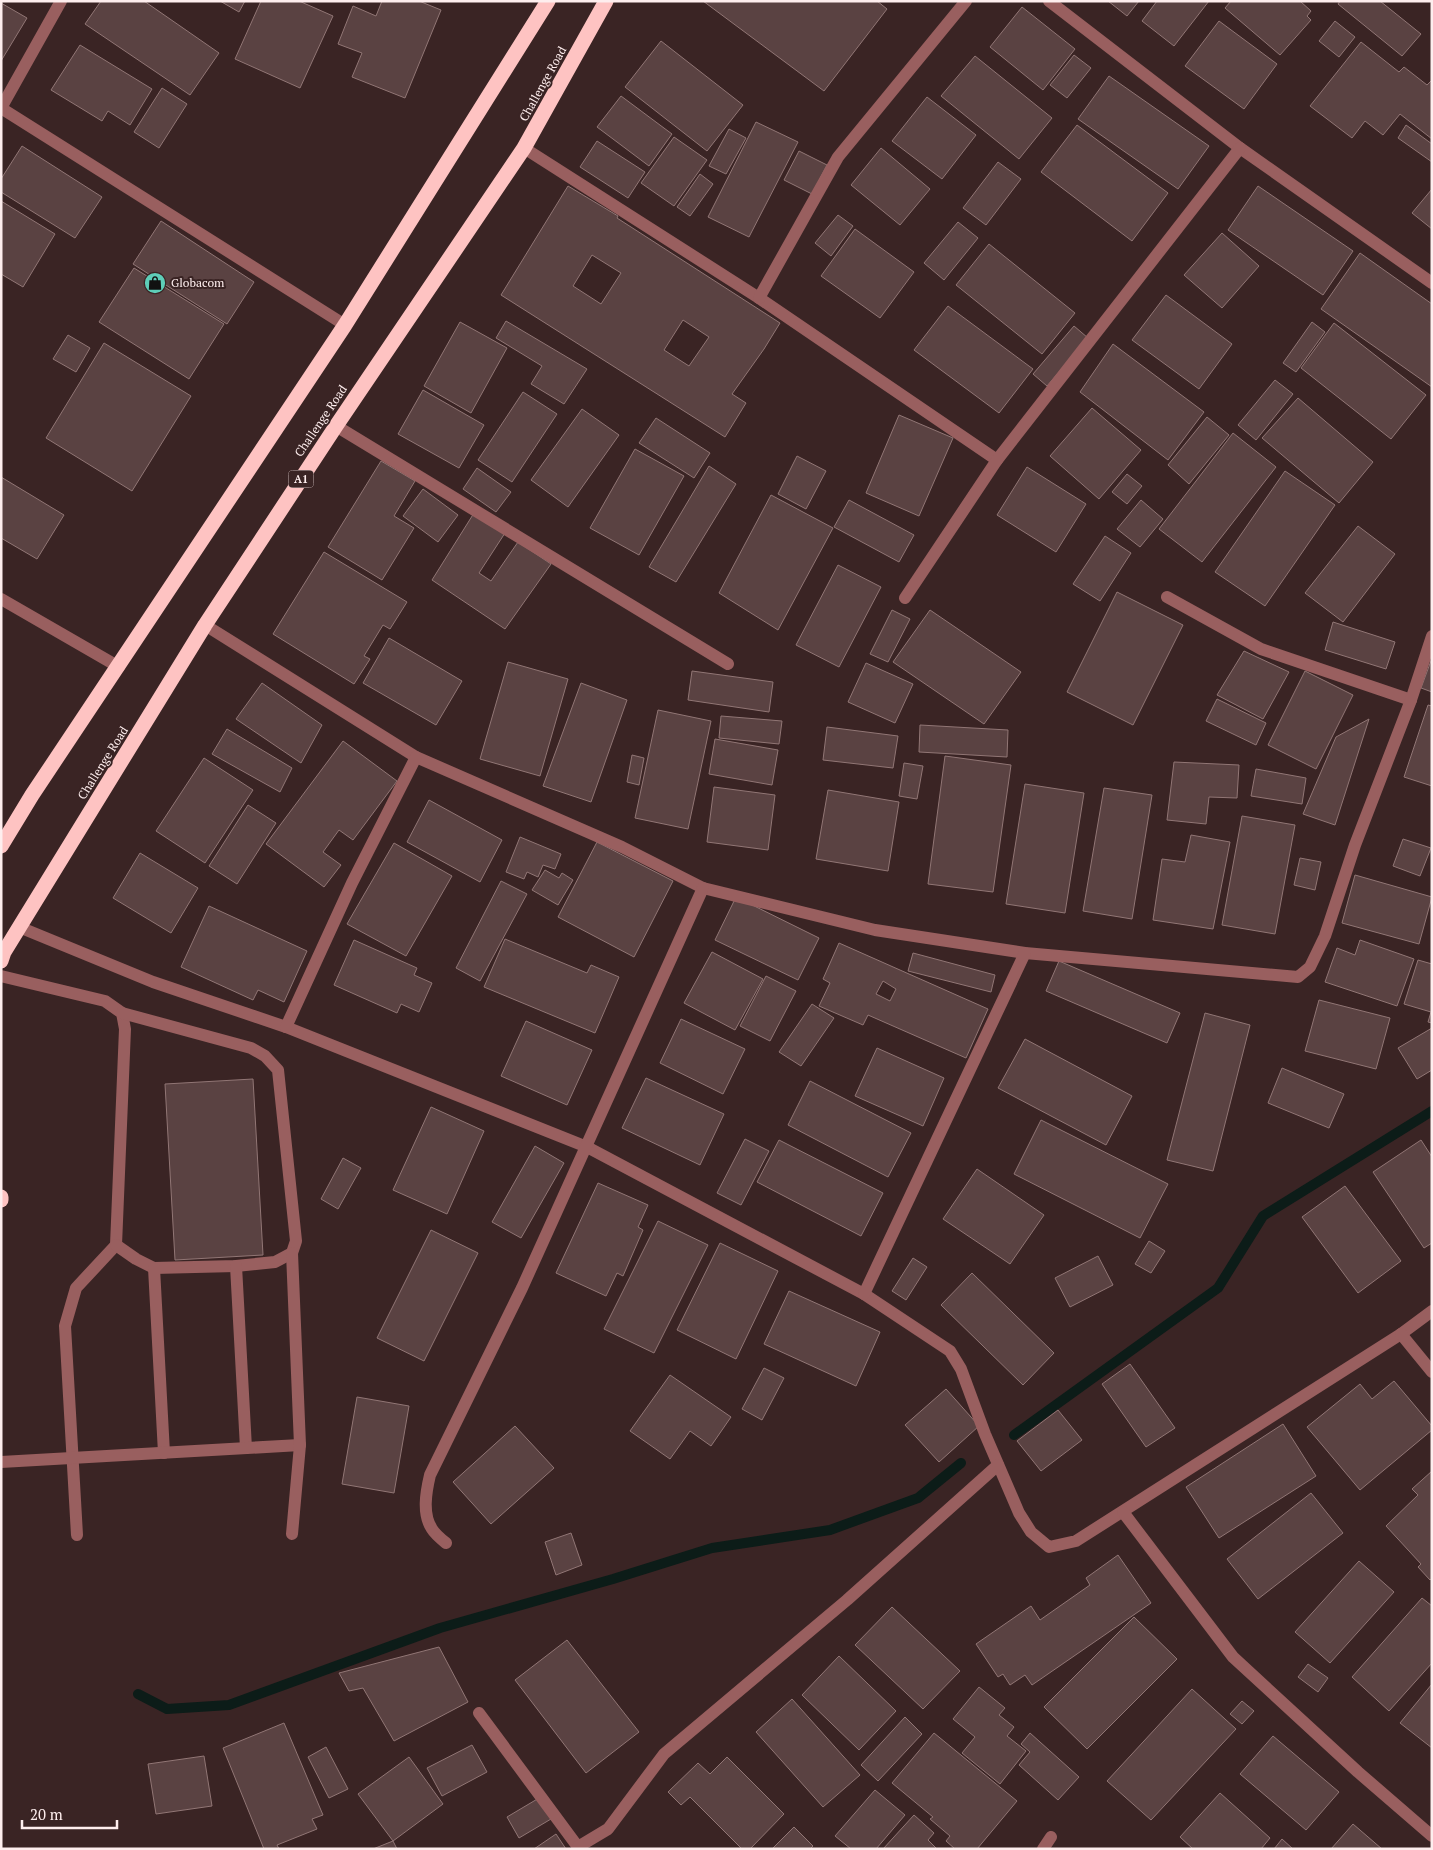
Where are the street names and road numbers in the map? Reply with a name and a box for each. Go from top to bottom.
street label: Challenge Road [516,43,569,124]
street label: Challenge Road [291,382,350,459]
road number: A1 [288,470,314,488]
street label: Challenge Road [74,723,131,802]

